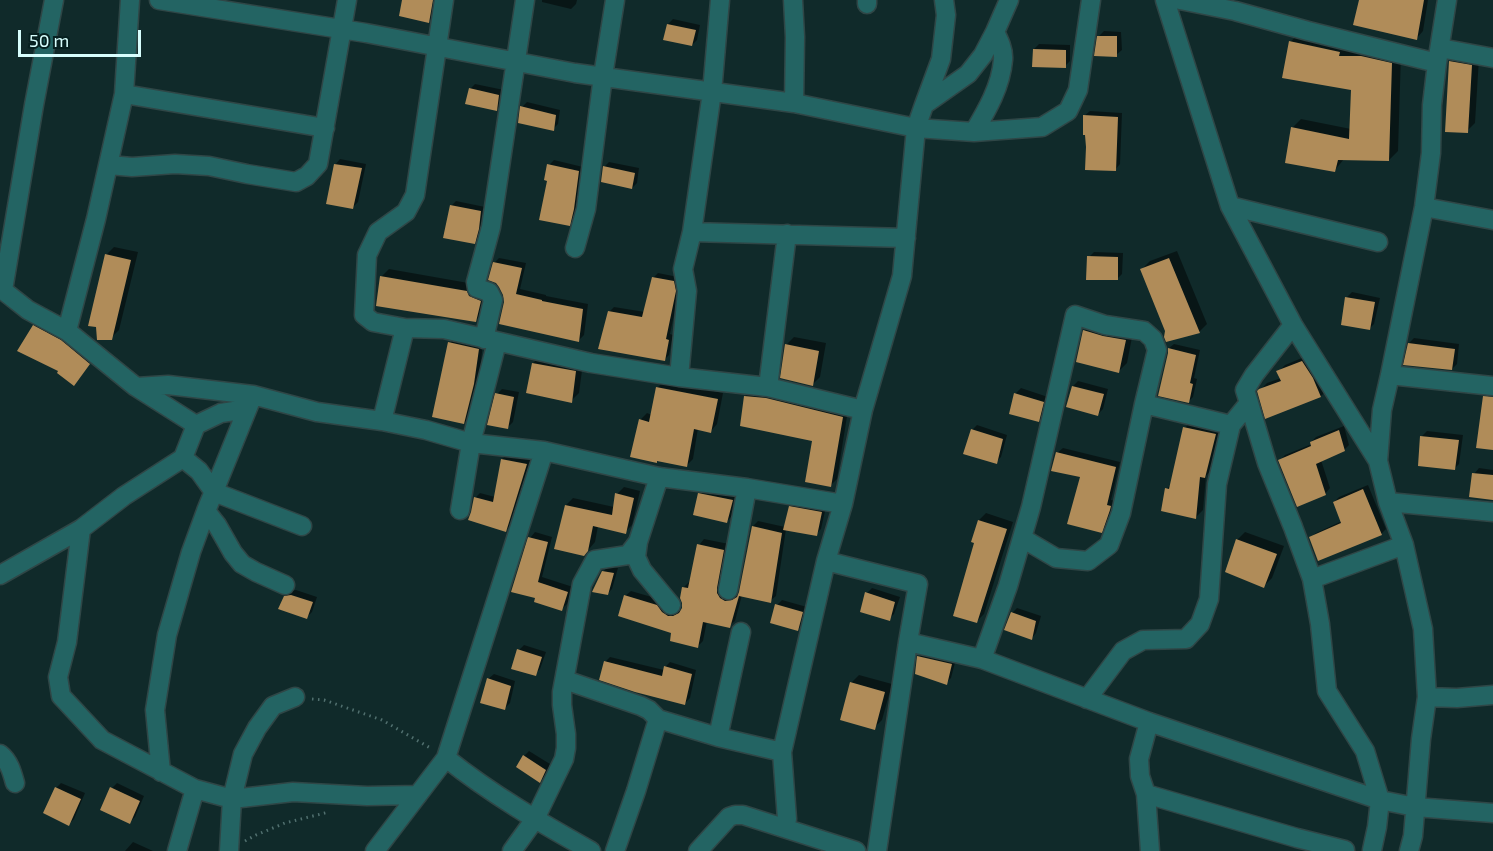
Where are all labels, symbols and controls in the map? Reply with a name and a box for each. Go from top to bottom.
scale bar [21,18,144,56]
text: 50 m [29,29,69,51]

